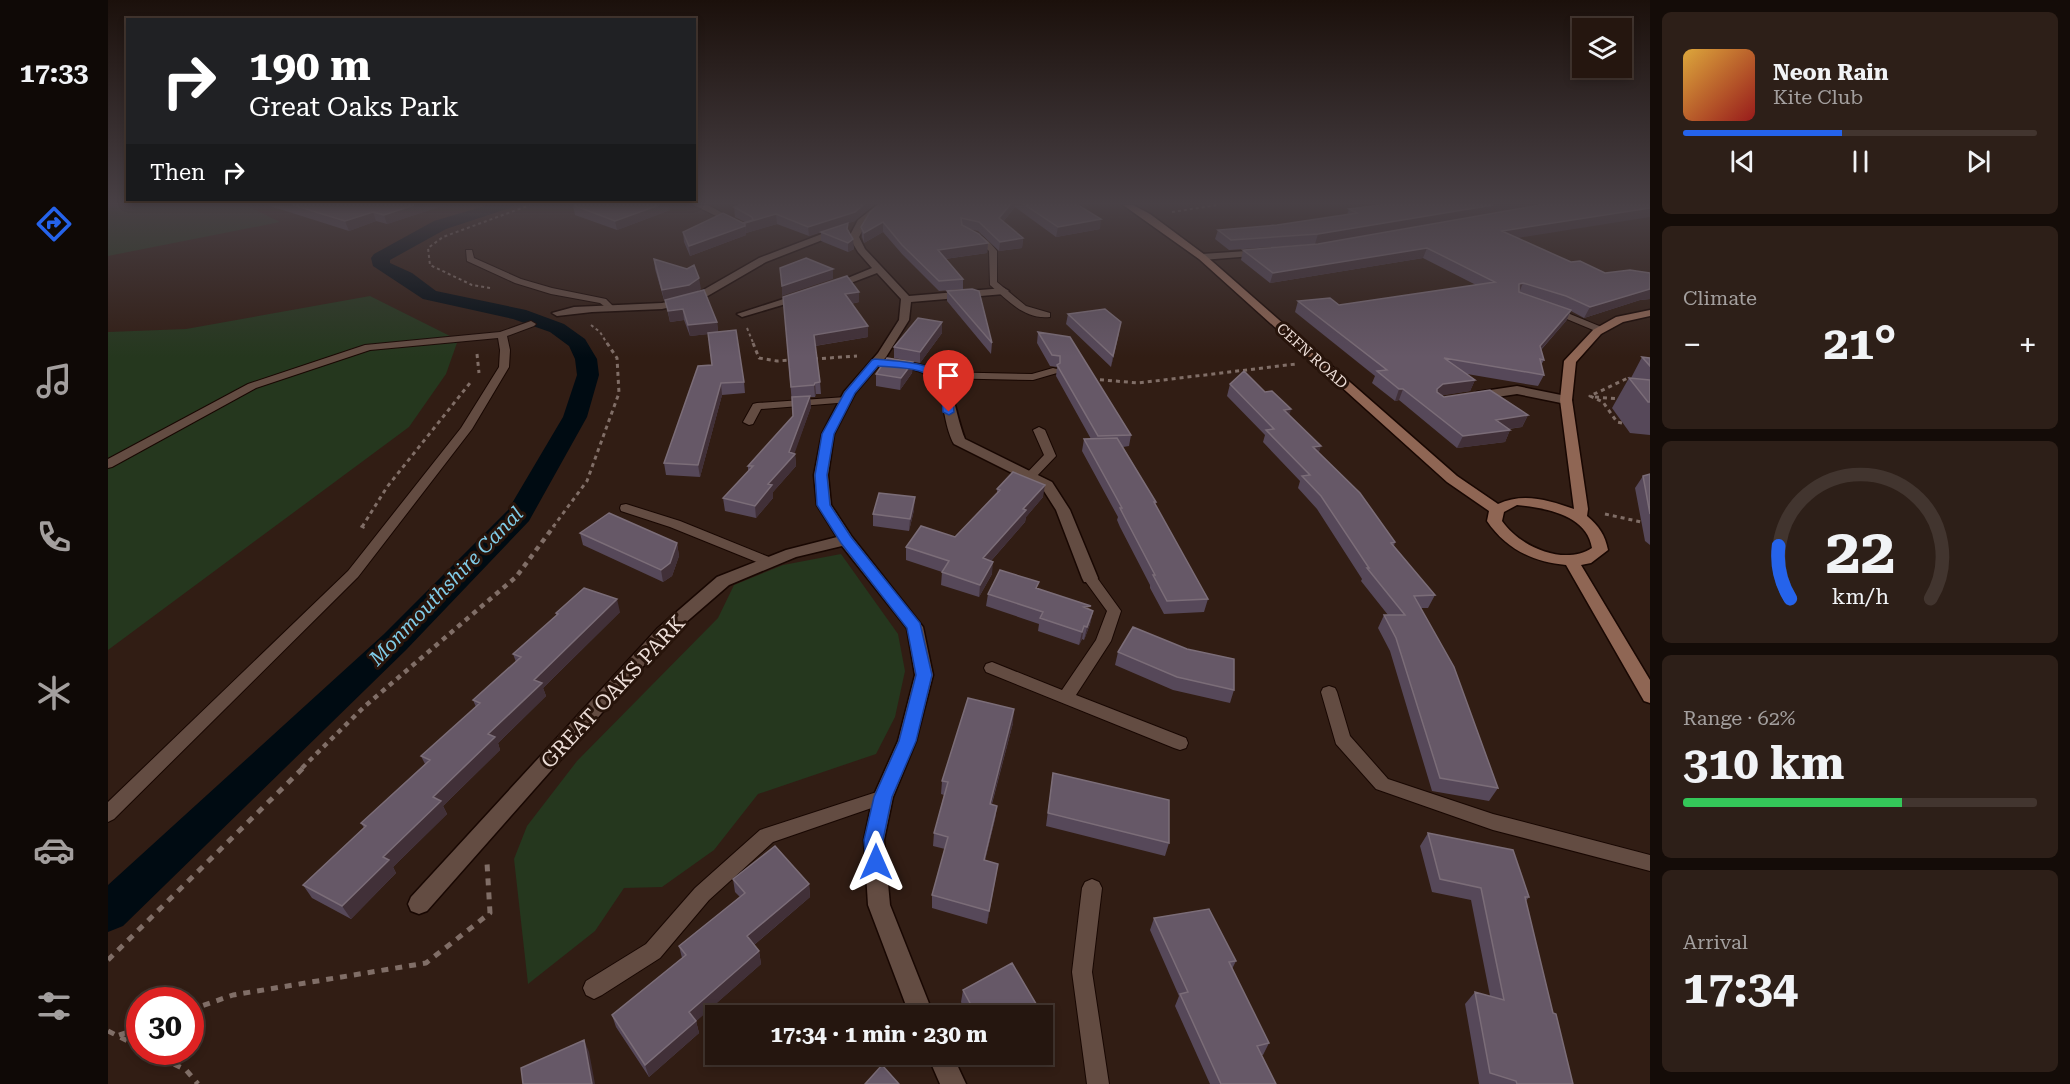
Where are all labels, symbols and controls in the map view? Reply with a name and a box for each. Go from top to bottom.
map controls [1572,18,1632,78]
button: layers [1572,18,1632,78]
text: 190 m [249,41,371,90]
icon: right [150,42,228,120]
text: 17:33 [20,57,88,89]
text: Neon Rain [1773,60,1888,85]
text: Kite Club [1773,85,1863,109]
text: Great Oaks Park [249,91,459,123]
icon: previous [1726,145,1759,178]
icon: pause [1844,145,1877,178]
icon: next [1962,145,1995,178]
icon: right [217,156,250,189]
text: Then [150,160,205,185]
icon: directions [33,203,75,245]
text: Climate [1683,286,1757,310]
text: 21° [1824,317,1896,370]
street label: CEFN ROAD [1273,319,1351,393]
text: − [1683,325,1701,364]
text: + [2019,325,2037,364]
pin [923,350,974,412]
icon: arrive [932,359,965,392]
icon: music [33,360,75,402]
water label: Monmouthshire Canal [363,502,528,671]
text: 22 [1825,515,1895,588]
icon: phone [33,516,75,558]
text: km/h [1831,584,1889,609]
street label: GREAT OAKS PARK [536,611,690,773]
icon: climate [33,672,75,714]
text: Range · 62% [1683,706,1795,730]
text: 310 km [1683,737,1844,790]
icon: car [33,829,75,871]
position arrow [844,830,908,894]
text: Arrival [1683,930,1748,954]
text: 17:34 [1683,961,1798,1014]
icon: filters [33,985,75,1027]
speed limit sign: 30 [126,987,204,1065]
text: 17:34 · 1 min · 230 m [770,1022,988,1047]

